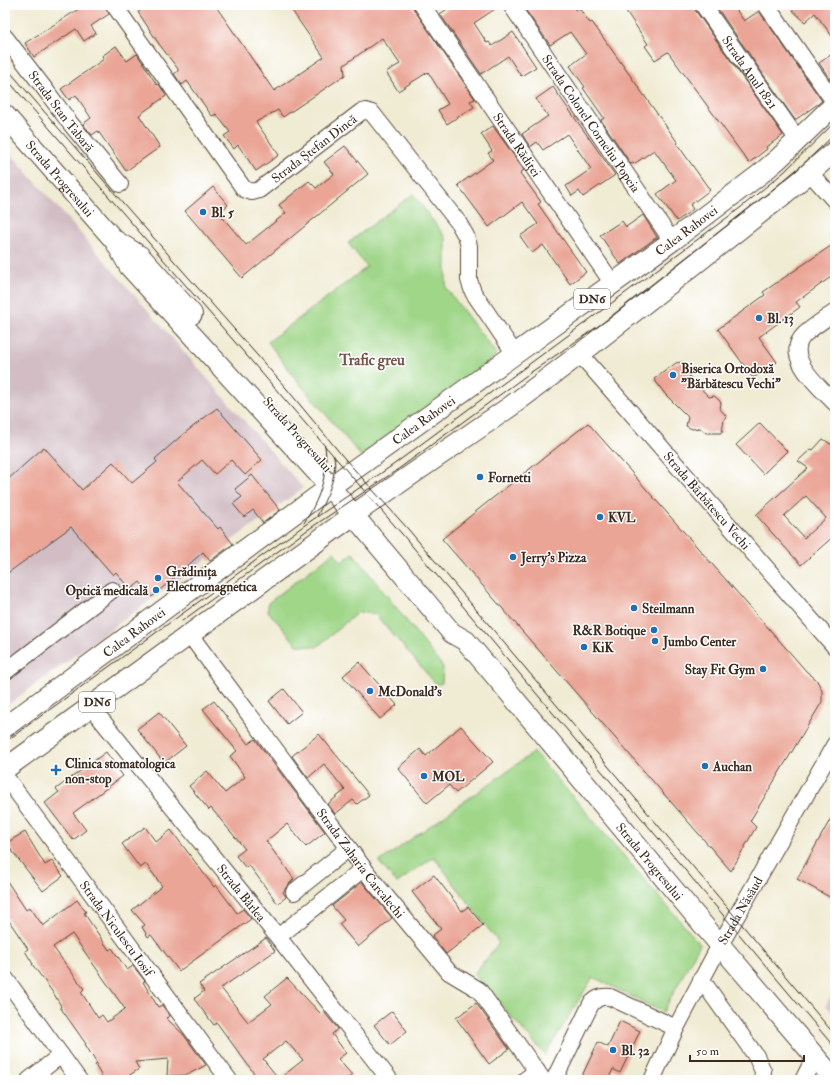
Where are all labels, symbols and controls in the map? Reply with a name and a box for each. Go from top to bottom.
street label: Strada Anul 1821 [718,33,781,113]
street label: Strada Colonel Corneliu Popeia [538,52,644,196]
street label: Strada Stan Tabară [25,68,97,156]
street label: Strada Rădiței [489,110,544,180]
street label: Strada Ștefan Dincă [268,111,361,187]
street label: Strada Progresului [22,137,97,221]
street label: Calea Rahovei [652,202,721,260]
place label: Bl. 5 [211,205,234,221]
marker: Bl. 5 [198,207,208,217]
road number: DN6 [574,289,610,309]
place label: Bl. 13 [767,311,794,327]
marker: Bl. 13 [754,313,764,323]
district label: Trafic greu [338,351,405,371]
place label: Biserica Ortodoxă "Bărbătescu Vechi" [681,361,781,392]
marker: Biserica Ortodoxă "Bărbătescu Vechi" [668,370,678,380]
street label: Calea Rahovei [389,392,459,449]
street label: Strada Progresului [259,394,336,476]
street label: Strada Bărbătescu Vechi [660,449,754,554]
place label: Fornetti [488,470,532,486]
marker: Fornetti [475,472,485,482]
place label: KVL [608,510,636,526]
marker: KVL [595,512,605,522]
place label: Jerry's Pizza [520,550,587,567]
marker: Jerry's Pizza [508,552,518,562]
place label: Grădinița Electromagnetica [166,564,257,596]
marker: Grădinița Electromagnetica [153,573,163,583]
place label: Optică medicală [65,583,149,600]
marker: Optică medicală [151,585,161,595]
place label: Steilmann [642,601,695,617]
marker: Steilmann [629,603,639,613]
street label: Calea Rahovei [100,604,169,661]
place label: R&R Botique [572,623,647,640]
marker: R&R Botique [649,625,659,635]
place label: Jumbo Center [662,634,737,651]
marker: Jumbo Center [650,636,660,646]
place label: KiK [592,640,615,656]
marker: KiK [579,642,589,652]
place label: Stay Fit Gym [685,662,756,679]
marker: Stay Fit Gym [758,664,768,674]
place label: McDonald's [377,684,442,700]
marker: McDonald's [365,686,375,696]
road number: DN6 [79,692,115,712]
place label: Clinica stomatologica non-stop [64,756,176,788]
place label: Auchan [712,759,752,775]
marker: Auchan [700,761,710,771]
marker: Clinica stomatologica non-stop [50,764,62,776]
place label: MOL [431,769,465,785]
marker: MOL [419,771,429,781]
street label: Strada Zaharia Carcalechi [313,805,408,922]
street label: Strada Progresului [612,820,687,904]
street label: Strada Bârlea [213,861,269,925]
street label: Strada Năsăud [715,874,767,948]
street label: Strada Niculescu Iosif [76,878,158,981]
scale bar [690,1037,804,1063]
place label: Bl. 32 [621,1043,650,1059]
text: 50 m [696,1044,720,1059]
marker: Bl. 32 [608,1045,618,1055]

